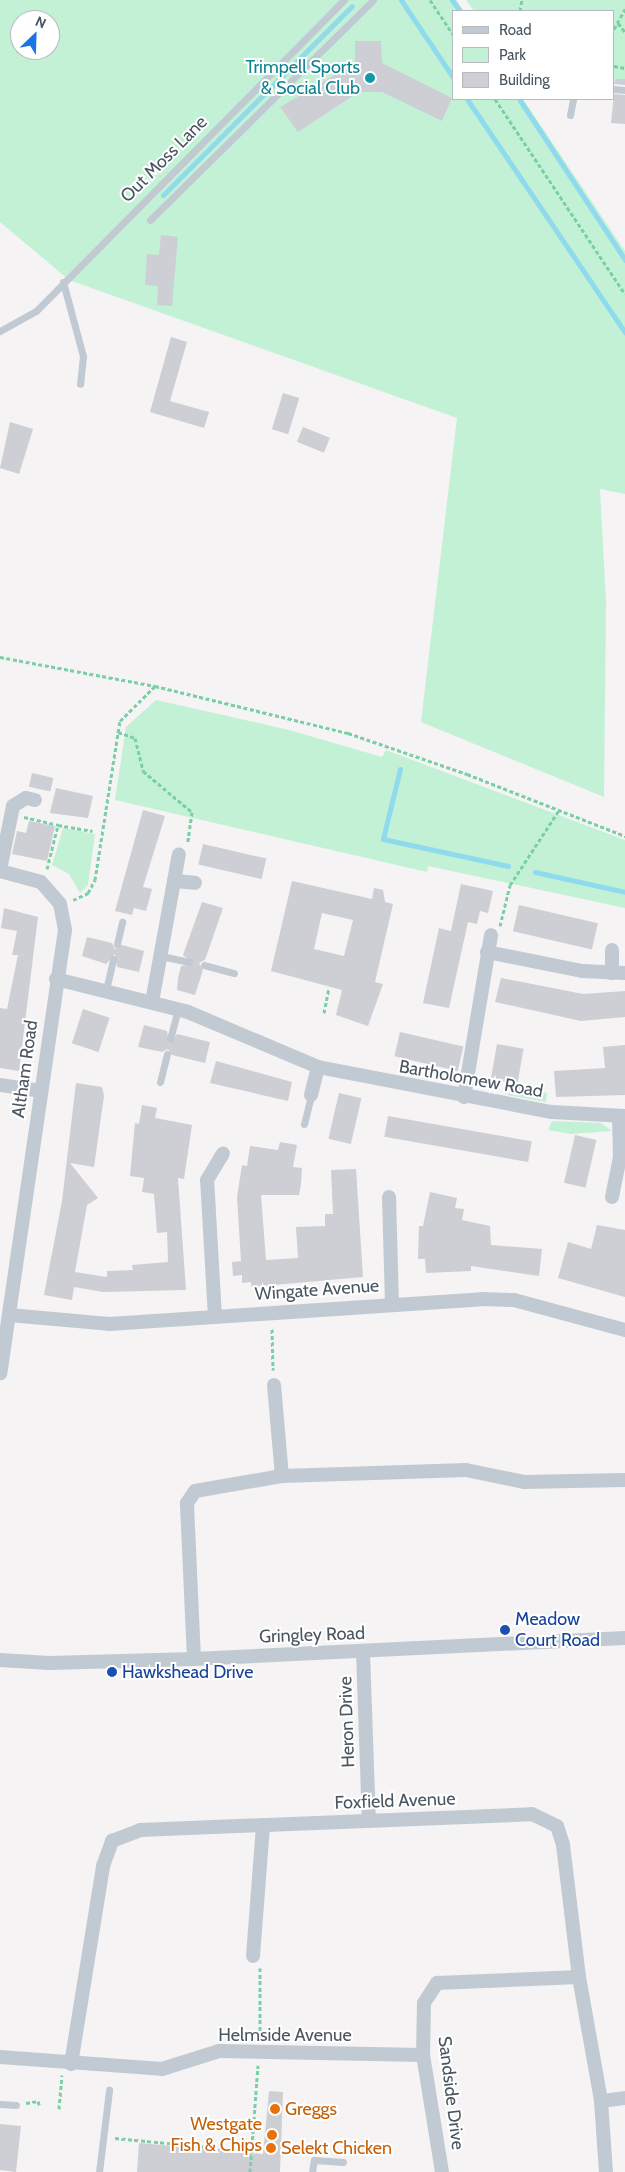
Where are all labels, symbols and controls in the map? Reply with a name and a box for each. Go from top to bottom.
north arrow [10,10,60,60]
legend [452,10,615,100]
text: N [33,12,49,32]
text: Road [499,21,532,39]
text: Park [499,46,526,64]
place label: Trimpell Sports & Social Club [245,57,360,100]
text: Building [499,71,550,89]
marker: Trimpell Sports & Social Club [364,72,376,84]
street label: Out Moss Lane [116,111,212,207]
street label: Altham Road [7,1019,43,1119]
street label: Bartholomew Road [397,1056,545,1102]
street label: Wingate Avenue [254,1275,380,1305]
place label: Meadow Court Road [515,1609,600,1652]
street label: Gringley Road [259,1622,365,1648]
marker: Meadow Court Road [499,1624,511,1636]
place label: Hawkshead Drive [122,1661,254,1683]
marker: Hawkshead Drive [106,1666,118,1678]
street label: Heron Drive [335,1676,359,1768]
street label: Foxfield Avenue [334,1788,456,1814]
street label: Helmside Avenue [218,2024,352,2046]
street label: Sandside Drive [433,2035,469,2151]
place label: Greggs [285,2098,337,2120]
marker: Greggs [269,2103,281,2115]
place label: Westgate Fish & Chips [170,2114,262,2156]
marker: Westgate Fish & Chips [266,2129,278,2141]
place label: Selekt Chicken [281,2137,392,2159]
marker: Selekt Chicken [265,2142,277,2154]

